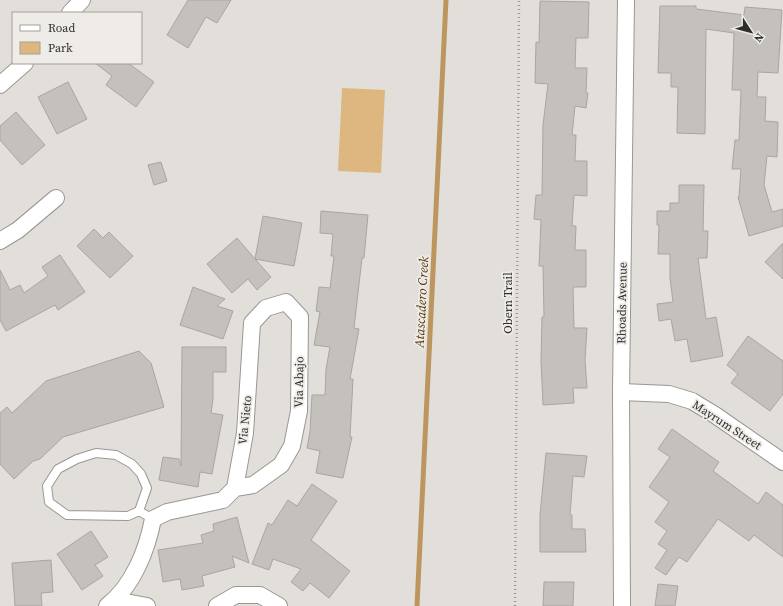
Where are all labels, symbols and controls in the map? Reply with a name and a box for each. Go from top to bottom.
legend [12,12,142,64]
north arrow [731,12,771,52]
text: Road [48,20,75,36]
text: N [750,30,767,45]
text: Park [48,40,73,56]
water label: Atascadero Creek [411,255,432,349]
street label: Rhoads Avenue [613,262,631,344]
street label: Obern Trail [500,272,516,334]
street label: Via Abajo [291,356,307,408]
street label: Via Nieto [234,394,256,445]
street label: Mayrum Street [689,397,765,453]

